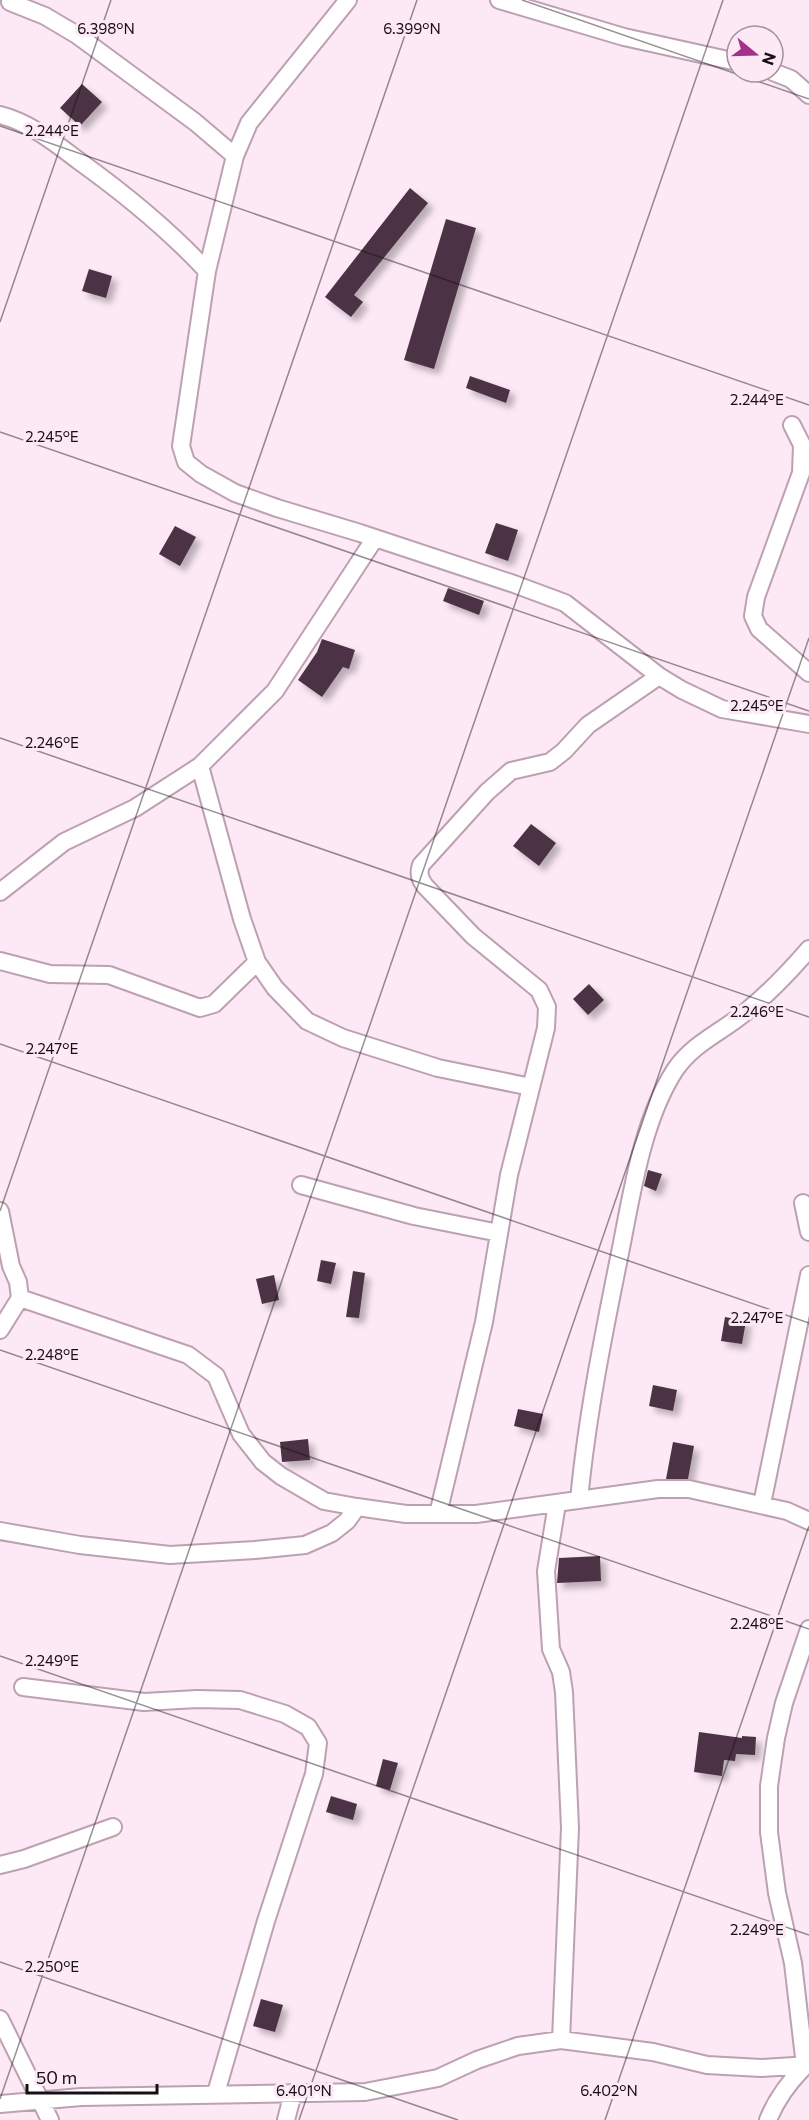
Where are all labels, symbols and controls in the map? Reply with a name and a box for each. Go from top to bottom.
text: 6.398°N [77,19,135,37]
text: 6.399°N [383,19,441,37]
north arrow [725,24,785,84]
text: N [759,50,781,68]
text: 2.244°E [25,121,79,139]
text: 2.244°E [730,390,784,408]
text: 2.245°E [25,427,79,445]
text: 2.245°E [730,696,784,714]
text: 2.246°E [25,733,79,751]
text: 2.246°E [730,1002,784,1020]
text: 2.247°E [26,1039,78,1057]
text: 2.247°E [731,1308,783,1326]
text: 2.248°E [25,1345,79,1363]
text: 2.248°E [730,1614,784,1632]
text: 2.249°E [25,1651,79,1669]
text: 2.249°E [730,1920,784,1938]
text: 2.250°E [25,1957,79,1975]
scale bar [27,2057,158,2095]
text: 50 m [36,2066,77,2088]
text: 6.401°N [276,2081,332,2099]
text: 6.402°N [580,2081,638,2099]

